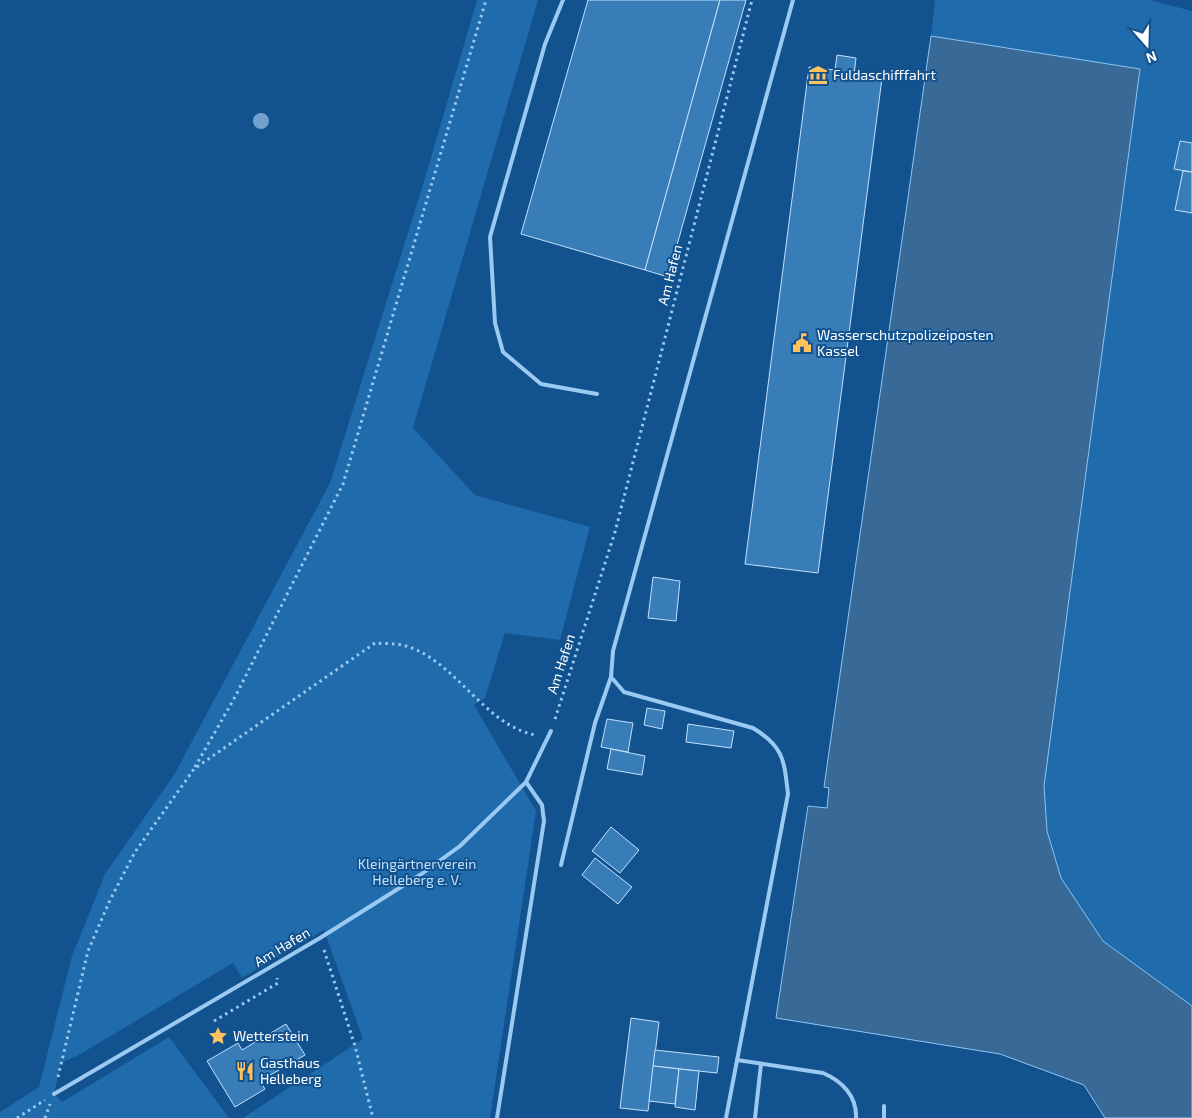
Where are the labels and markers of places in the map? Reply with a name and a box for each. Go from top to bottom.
museum icon: Fuldaschifffahrt [807,64,829,86]
place label: Fuldaschifffahrt [833,66,936,83]
place label: Wasserschutzpolizeiposten Kassel [817,326,994,359]
public building icon: Wasserschutzpolizeiposten Kassel [791,332,813,354]
place icon: Wetterstein [207,1025,229,1047]
place label: Wetterstein [233,1027,309,1044]
place label: Gasthaus Helleberg [260,1054,322,1087]
restaurant icon: Gasthaus Helleberg [234,1060,256,1082]

